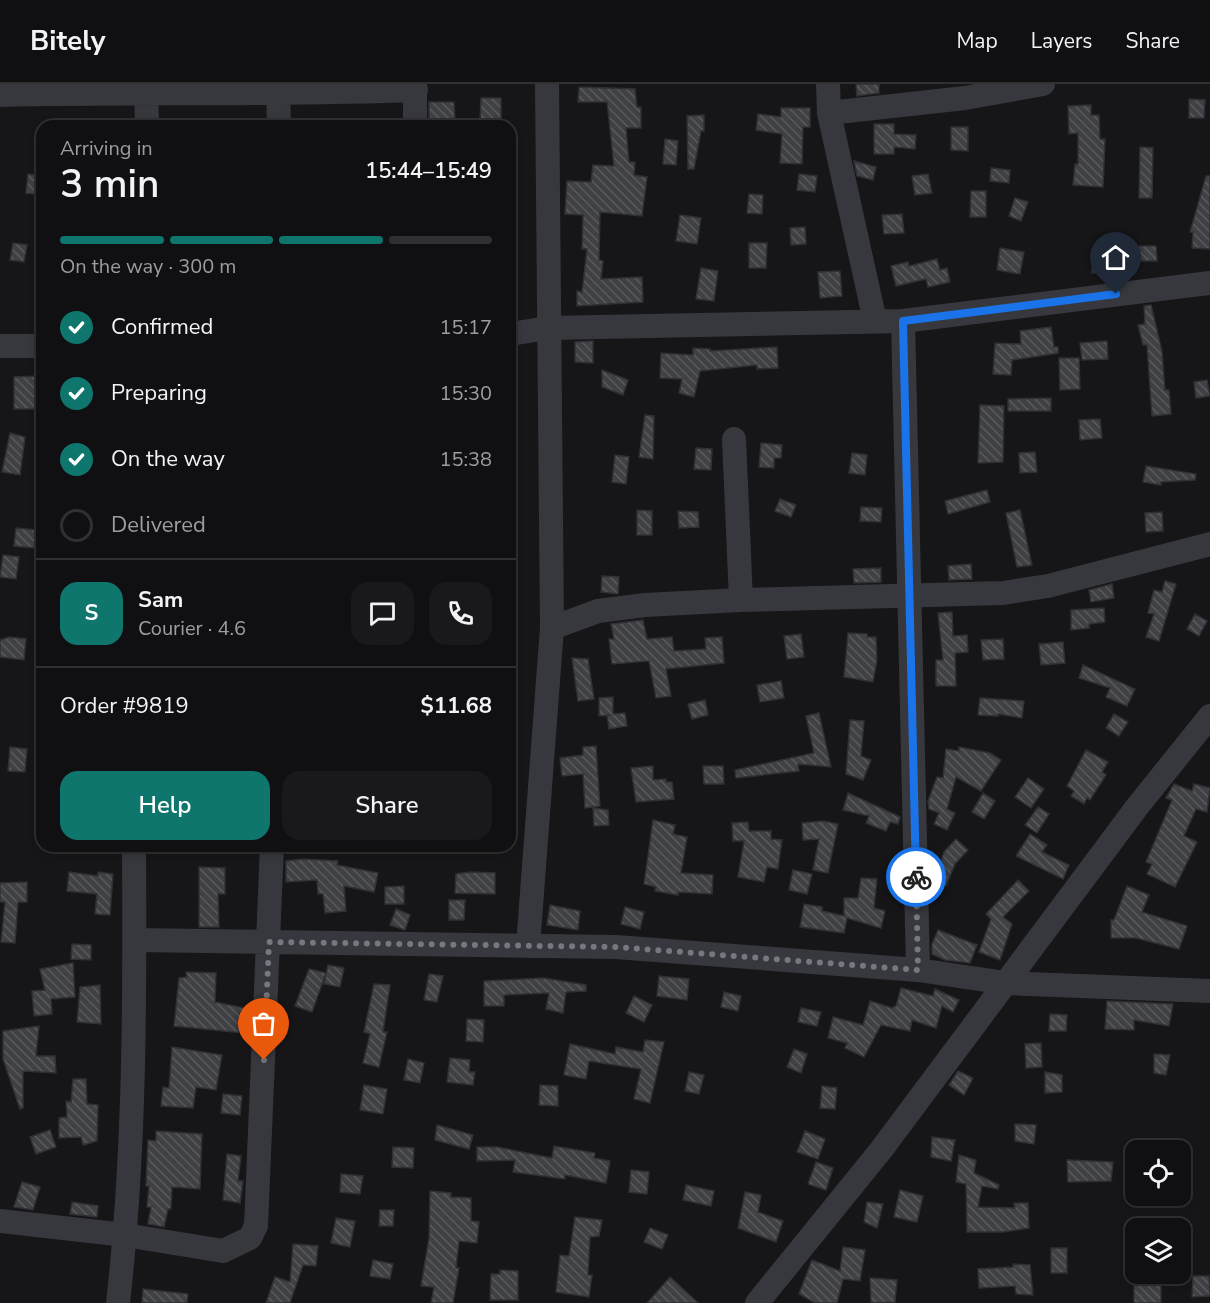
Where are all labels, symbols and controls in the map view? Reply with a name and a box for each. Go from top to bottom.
text: Bitely [30,22,106,60]
text: Map [956,27,998,55]
text: Layers [1031,27,1092,55]
text: Share [1125,27,1180,55]
text: Arriving in [60,135,153,162]
text: 15:44–15:49 [365,156,492,186]
text: 3 min [60,158,159,211]
pin [1090,232,1141,294]
icon: home [1099,241,1132,274]
text: On the way · 300 m [60,253,236,280]
icon: check [60,311,93,344]
text: Confirmed [111,312,213,342]
text: 15:17 [439,314,492,341]
icon: check [60,377,93,410]
text: Preparing [111,378,207,408]
text: 15:30 [439,380,492,407]
icon: check [60,443,93,476]
text: On the way [111,444,225,474]
text: 15:38 [439,446,492,473]
text: Delivered [111,510,206,540]
button: chat [351,582,414,645]
button: phone [429,582,492,645]
text: Sam [138,585,183,615]
text: S [85,598,98,628]
text: Courier · 4.6 [138,615,246,642]
text: Order #9819 [60,691,189,721]
text: $11.68 [421,691,492,721]
button: Help [60,771,270,840]
button: Share [282,771,492,840]
courier [886,847,946,907]
icon: bike [900,861,933,894]
pin [238,998,289,1060]
icon: bag [247,1007,280,1040]
map controls [1125,1140,1191,1284]
button: locate [1125,1140,1191,1206]
button: layers [1125,1218,1191,1284]

